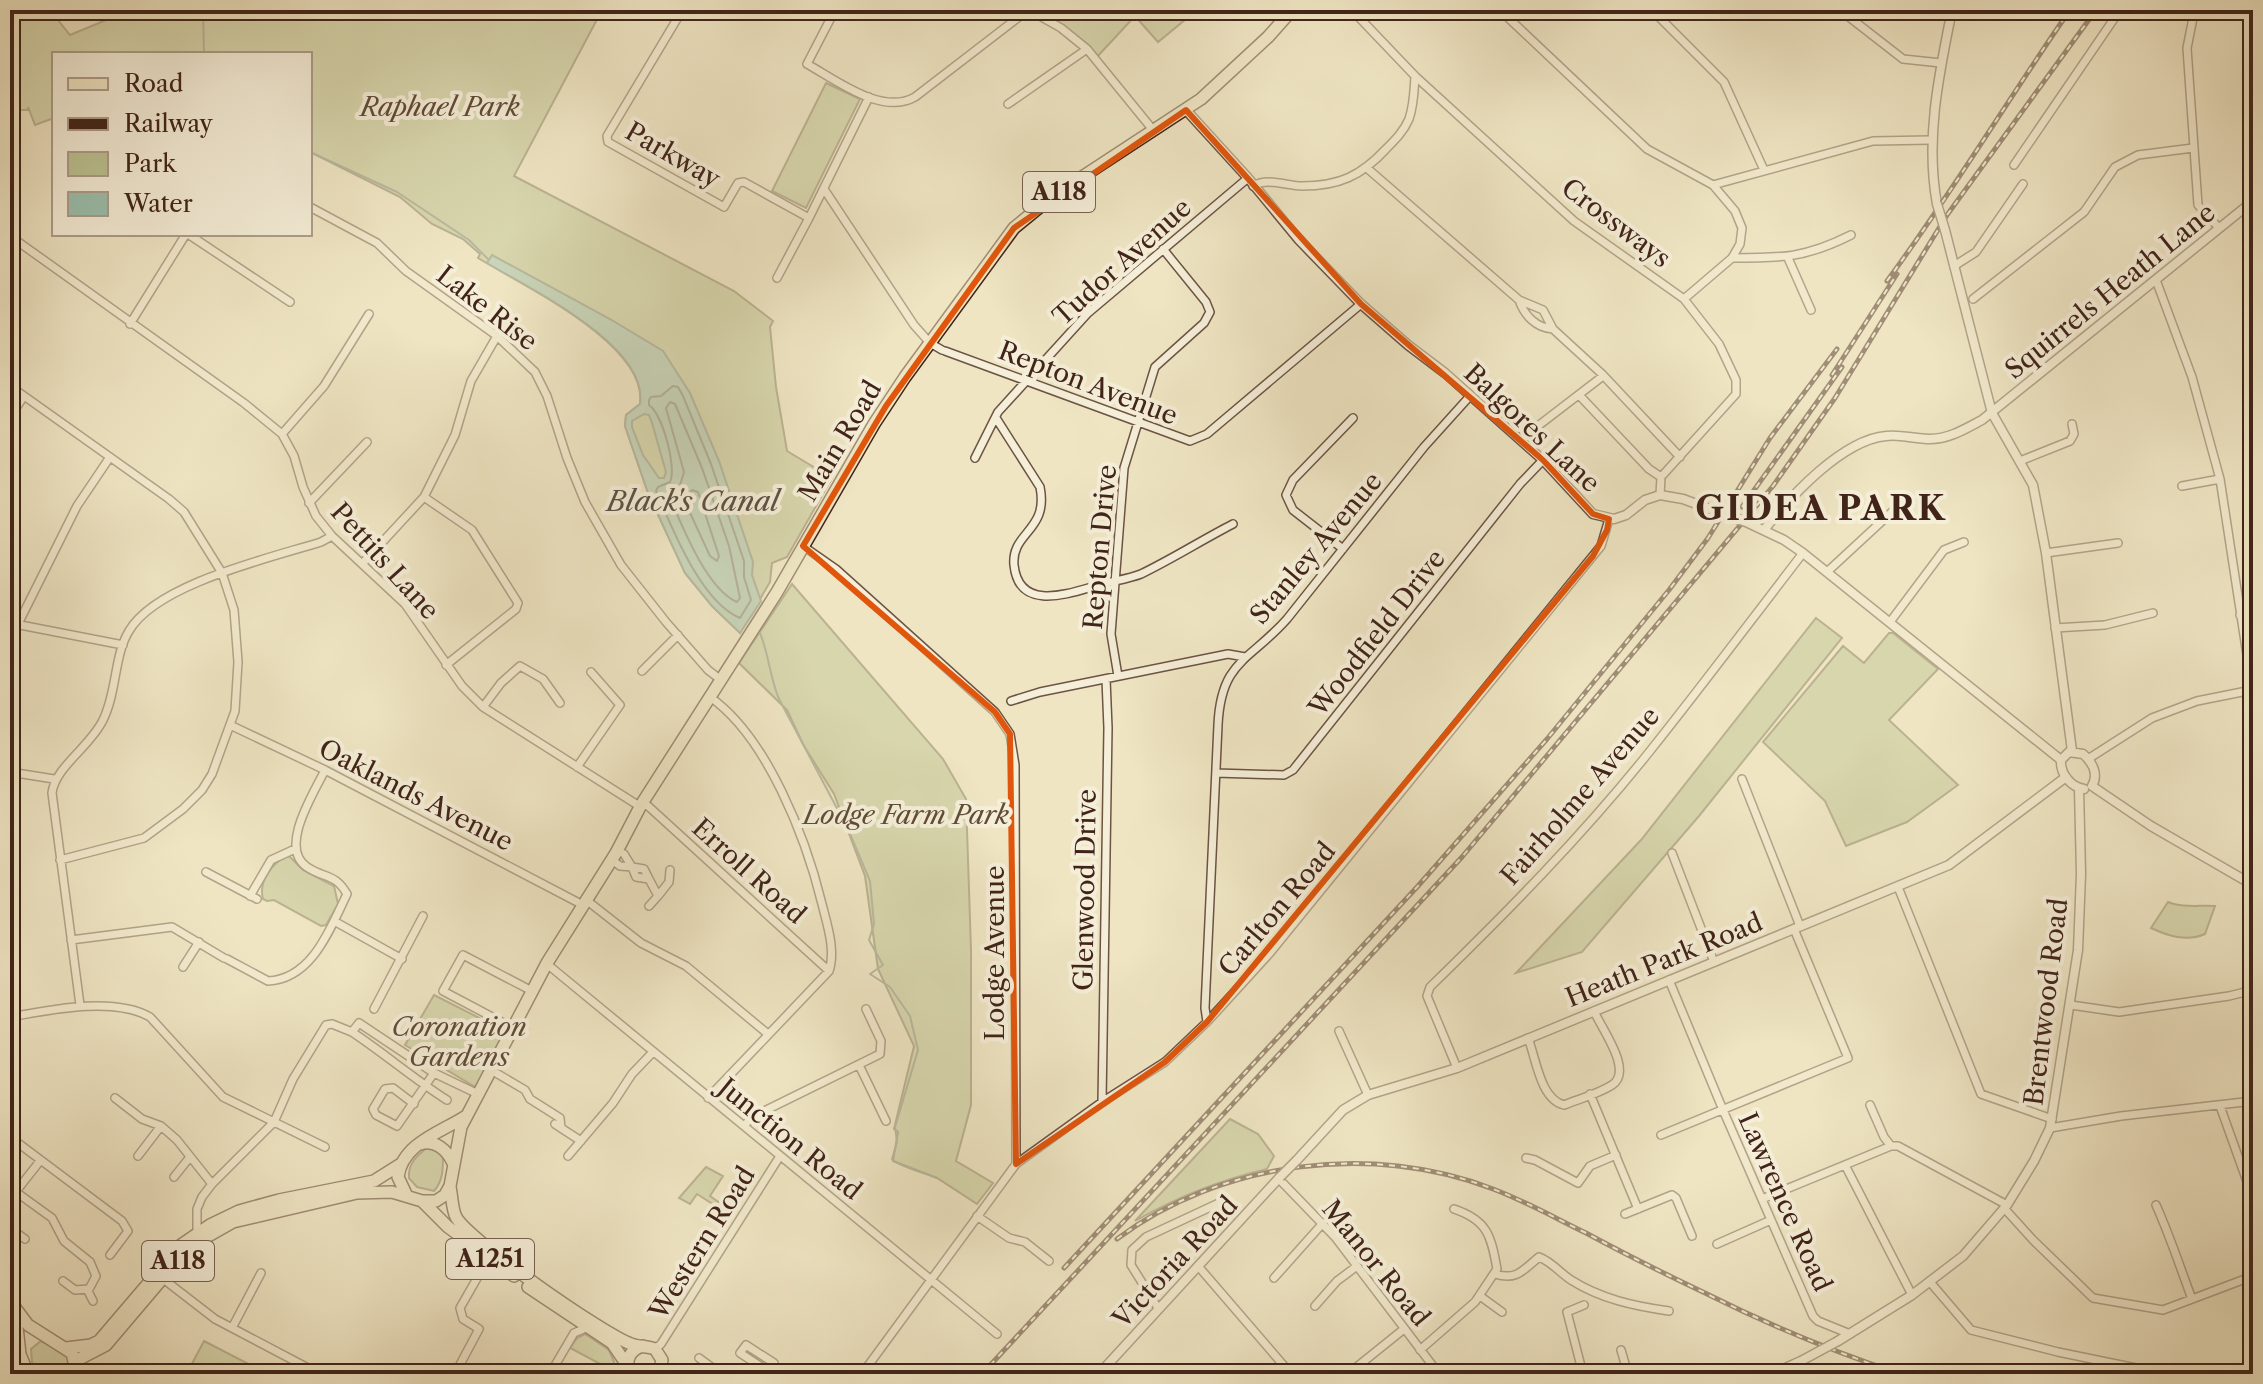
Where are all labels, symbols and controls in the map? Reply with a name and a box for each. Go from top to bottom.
legend [52,52,312,236]
text: Road [124,69,184,98]
park label: Raphael Park [358,91,520,123]
text: Railway [124,109,214,138]
street label: Parkway [620,115,727,195]
text: Park [124,149,177,178]
road number: A118 [1023,172,1095,212]
street label: Crossways [1555,172,1677,274]
text: Water [123,189,193,218]
street label: Tudor Avenue [1046,192,1198,332]
street label: Squirrels Heath Lane [1998,196,2222,386]
street label: Lake Rise [430,259,544,357]
street label: Repton Avenue [994,334,1182,432]
street label: Balgores Lane [1457,357,1607,499]
street label: Main Road [791,375,889,507]
street label: Repton Drive [1077,463,1123,631]
street label: Stanley Avenue [1243,466,1389,630]
water label: Black's Canal [604,484,783,518]
district label: GIDEA PARK [1695,487,1947,529]
street label: Pettits Lane [324,496,446,626]
street label: Woodfield Drive [1301,543,1452,724]
street label: Fairholme Avenue [1494,700,1666,892]
street label: Oaklands Avenue [314,732,518,858]
street label: Glenwood Drive [1067,789,1103,991]
park label: Lodge Farm Park [801,799,1010,831]
street label: Erroll Road [685,812,813,931]
street label: Carlton Road [1212,835,1342,983]
street label: Lodge Avenue [979,865,1011,1041]
street label: Brentwood Road [2017,896,2075,1107]
street label: Heath Park Road [1561,906,1767,1014]
park label: Coronation Gardens [391,1011,527,1073]
street label: Junction Road [709,1069,868,1207]
street label: Lawrence Road [1731,1108,1839,1297]
street label: Western Road [642,1161,762,1326]
street label: Victoria Road [1105,1189,1244,1335]
street label: Manor Road [1315,1193,1437,1333]
road number: A1251 [446,1239,534,1279]
road number: A118 [142,1241,214,1281]

